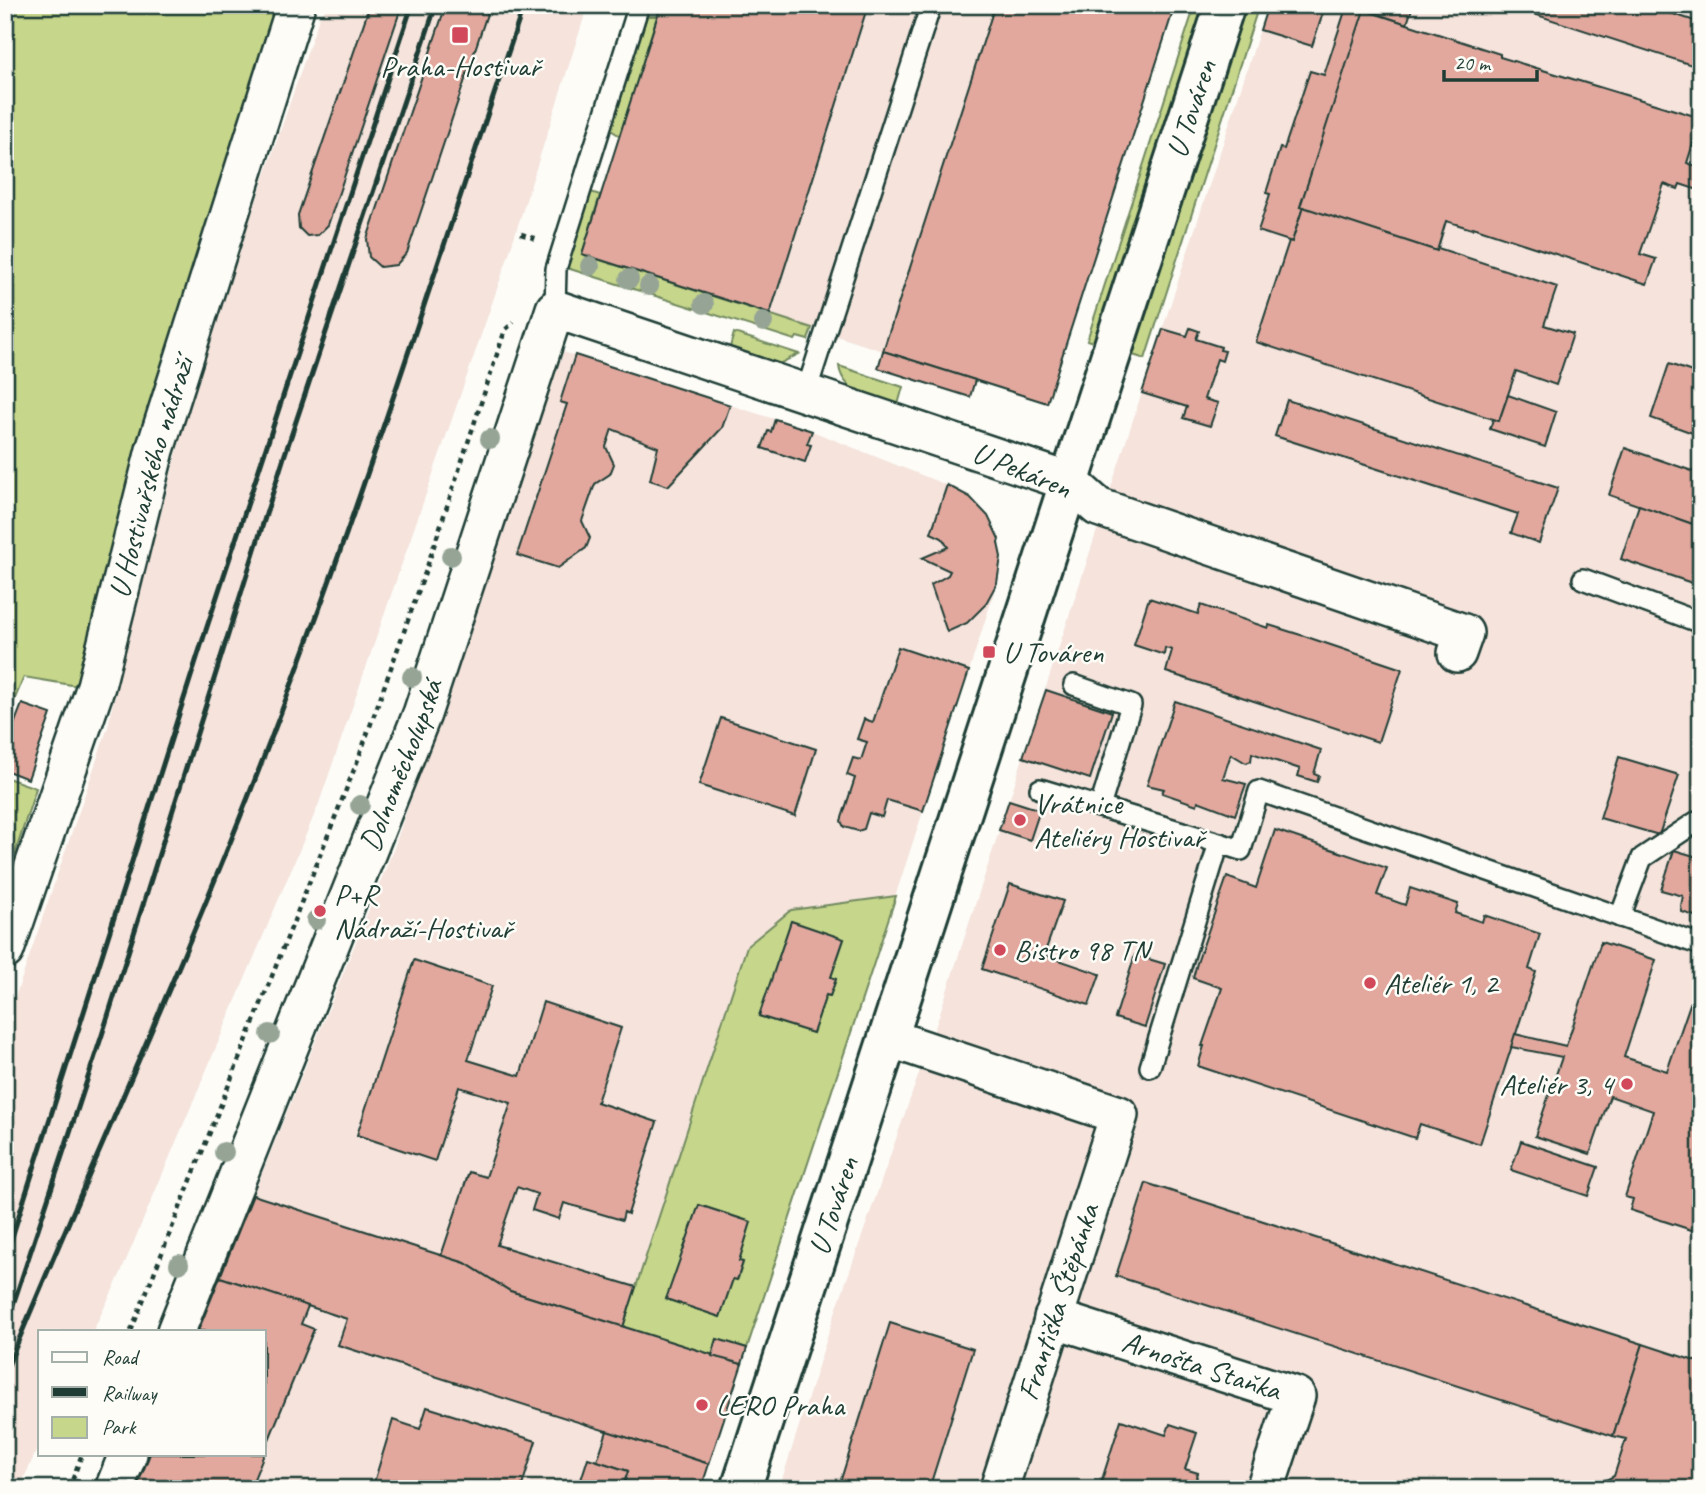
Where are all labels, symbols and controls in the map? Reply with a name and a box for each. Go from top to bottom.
marker: Praha-Hostivař [450,25,470,45]
scale bar [1444,38,1536,82]
place label: Praha-Hostivař [380,47,544,85]
text: 20 m [1454,50,1492,76]
street label: U Továren [1158,54,1225,162]
street label: U Hostivařského nádraží [100,346,204,602]
street label: U Pekáren [967,433,1077,507]
place label: U Továren [1003,633,1104,671]
marker: U Továren [981,644,997,660]
street label: Dolnoměcholupská [350,672,452,856]
place label: Vrátnice Ateliéry Hostivař [1034,784,1208,856]
marker: Vrátnice Ateliéry Hostivař [1012,812,1028,828]
place label: P+R Nádraží-Hostivař [334,875,516,947]
marker: P+R Nádraží-Hostivař [312,903,328,919]
place label: Bistro 98 TN [1014,931,1153,969]
marker: Bistro 98 TN [992,942,1008,958]
place label: Ateliér 1, 2 [1384,964,1500,1002]
marker: Ateliér 1, 2 [1362,975,1378,991]
place label: Ateliér 3, 4 [1500,1065,1615,1103]
marker: Ateliér 3, 4 [1619,1076,1635,1092]
street label: U Továren [800,1151,867,1259]
street label: Františka Štěpánka [1008,1197,1108,1405]
street label: Arnošta Staňka [1117,1322,1287,1409]
legend [38,1330,266,1456]
text: Road [102,1344,141,1370]
text: Railway [102,1380,158,1406]
place label: LERO Praha [716,1386,846,1424]
marker: LERO Praha [694,1397,710,1413]
text: Park [102,1414,137,1440]

